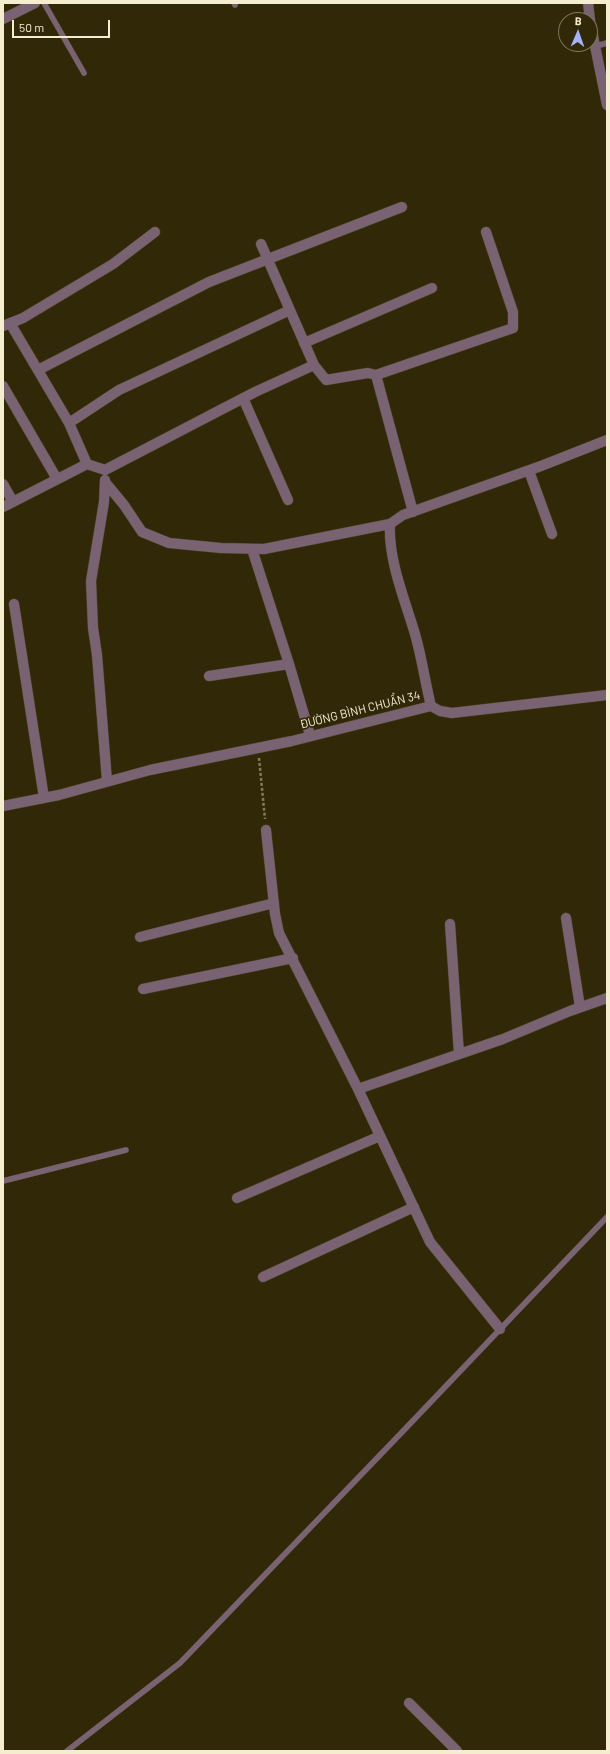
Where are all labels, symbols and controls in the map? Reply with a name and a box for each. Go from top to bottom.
scale bar [14,12,112,38]
north arrow [558,12,598,52]
text: B [575,14,582,27]
text: 50 m [19,20,44,34]
street label: ĐƯỜNG BÌNH CHUẨN 34 [298,688,422,732]

